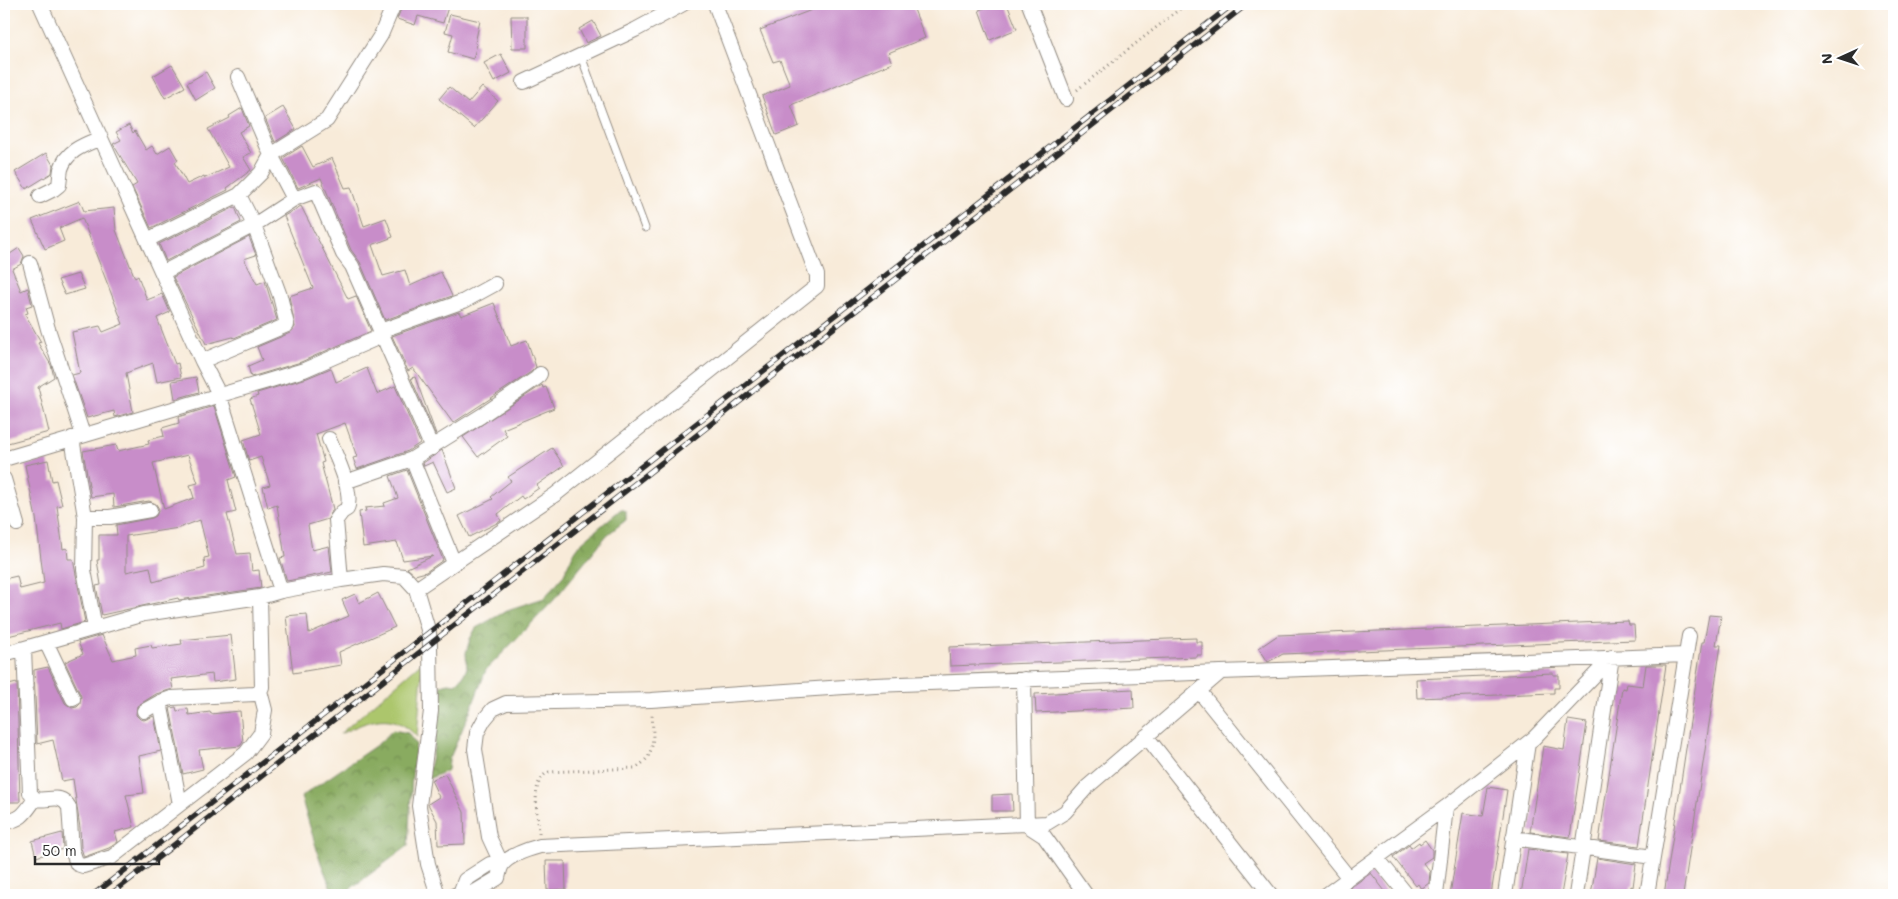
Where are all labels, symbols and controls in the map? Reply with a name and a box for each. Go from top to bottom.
north arrow [1816,32,1866,82]
text: N [1817,53,1836,65]
scale bar [35,834,159,866]
text: 50 m [42,840,77,860]

